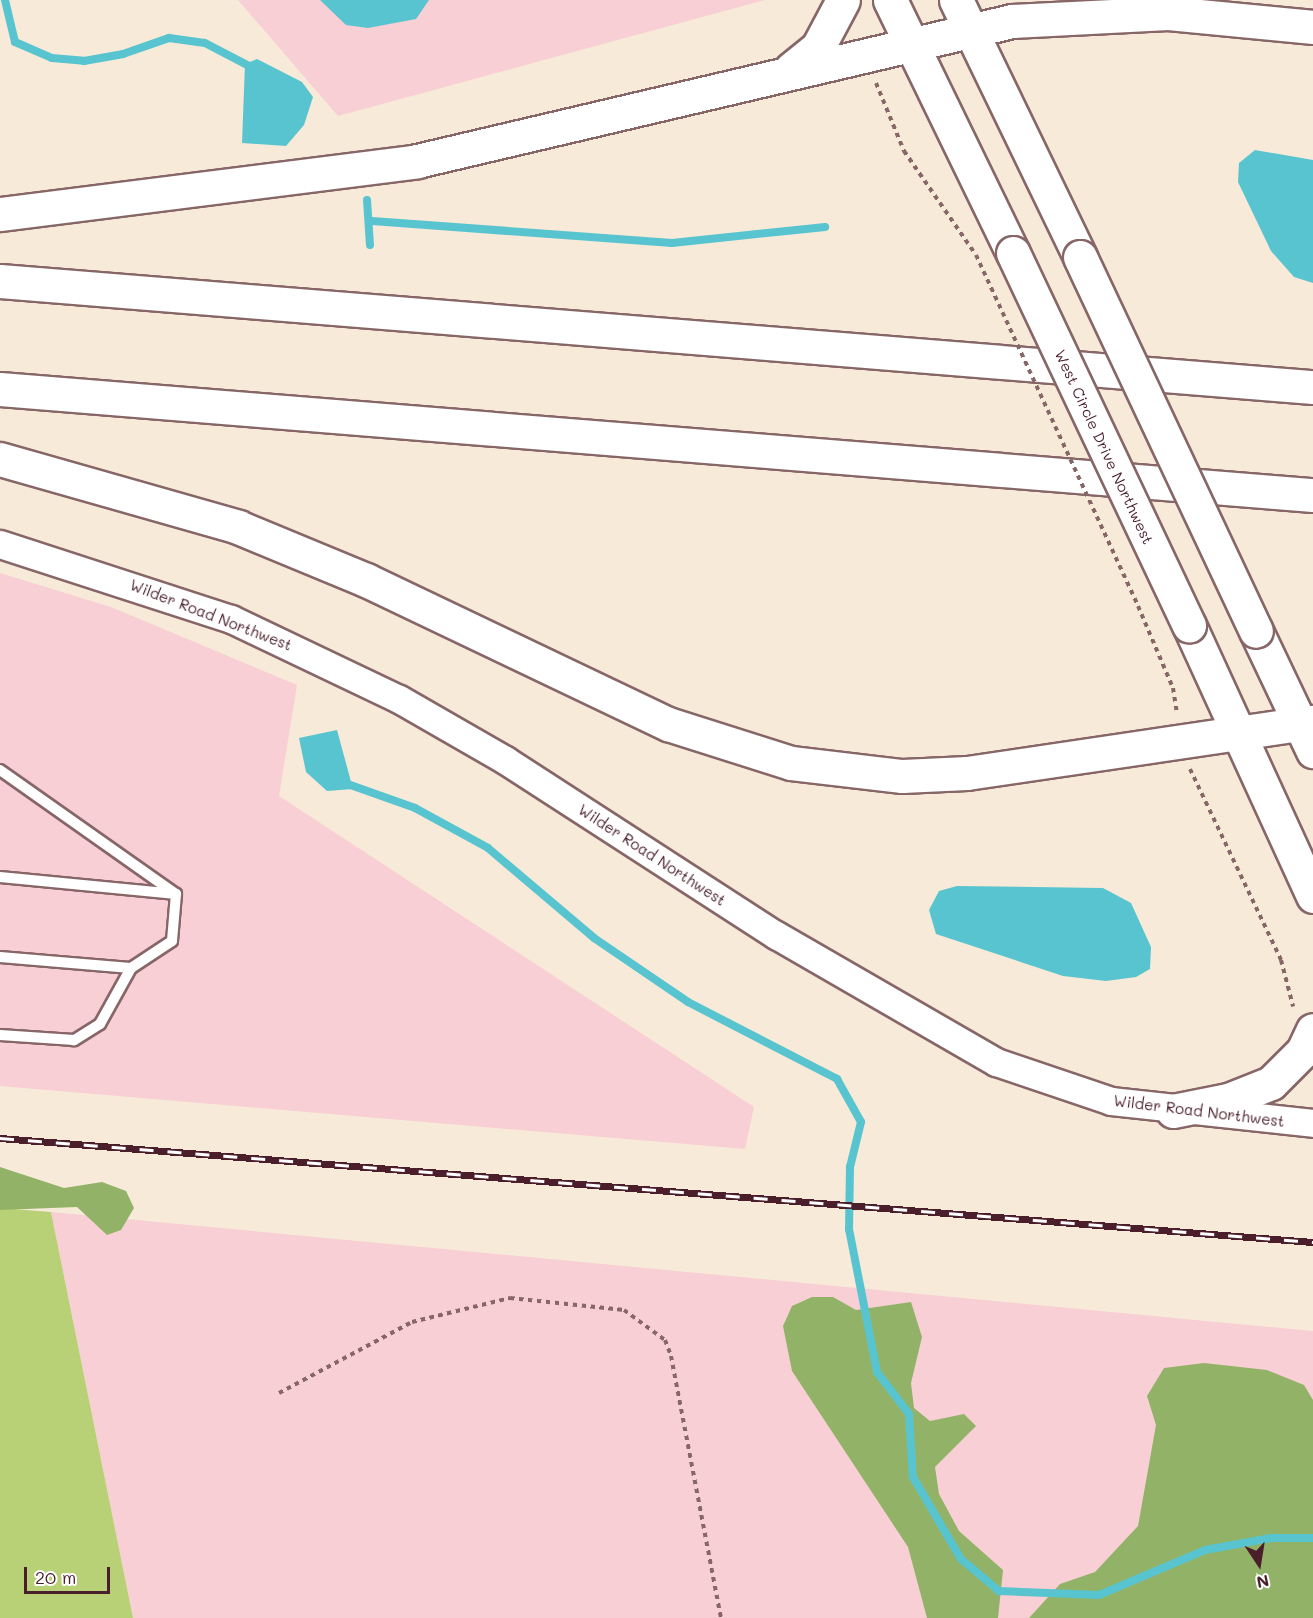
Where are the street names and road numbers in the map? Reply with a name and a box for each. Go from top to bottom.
street label: West Circle Drive Northwest [1051,347,1157,547]
street label: Wilder Road Northwest [127,576,295,654]
street label: Wilder Road Northwest [575,801,729,909]
street label: Wilder Road Northwest [1112,1092,1286,1130]

